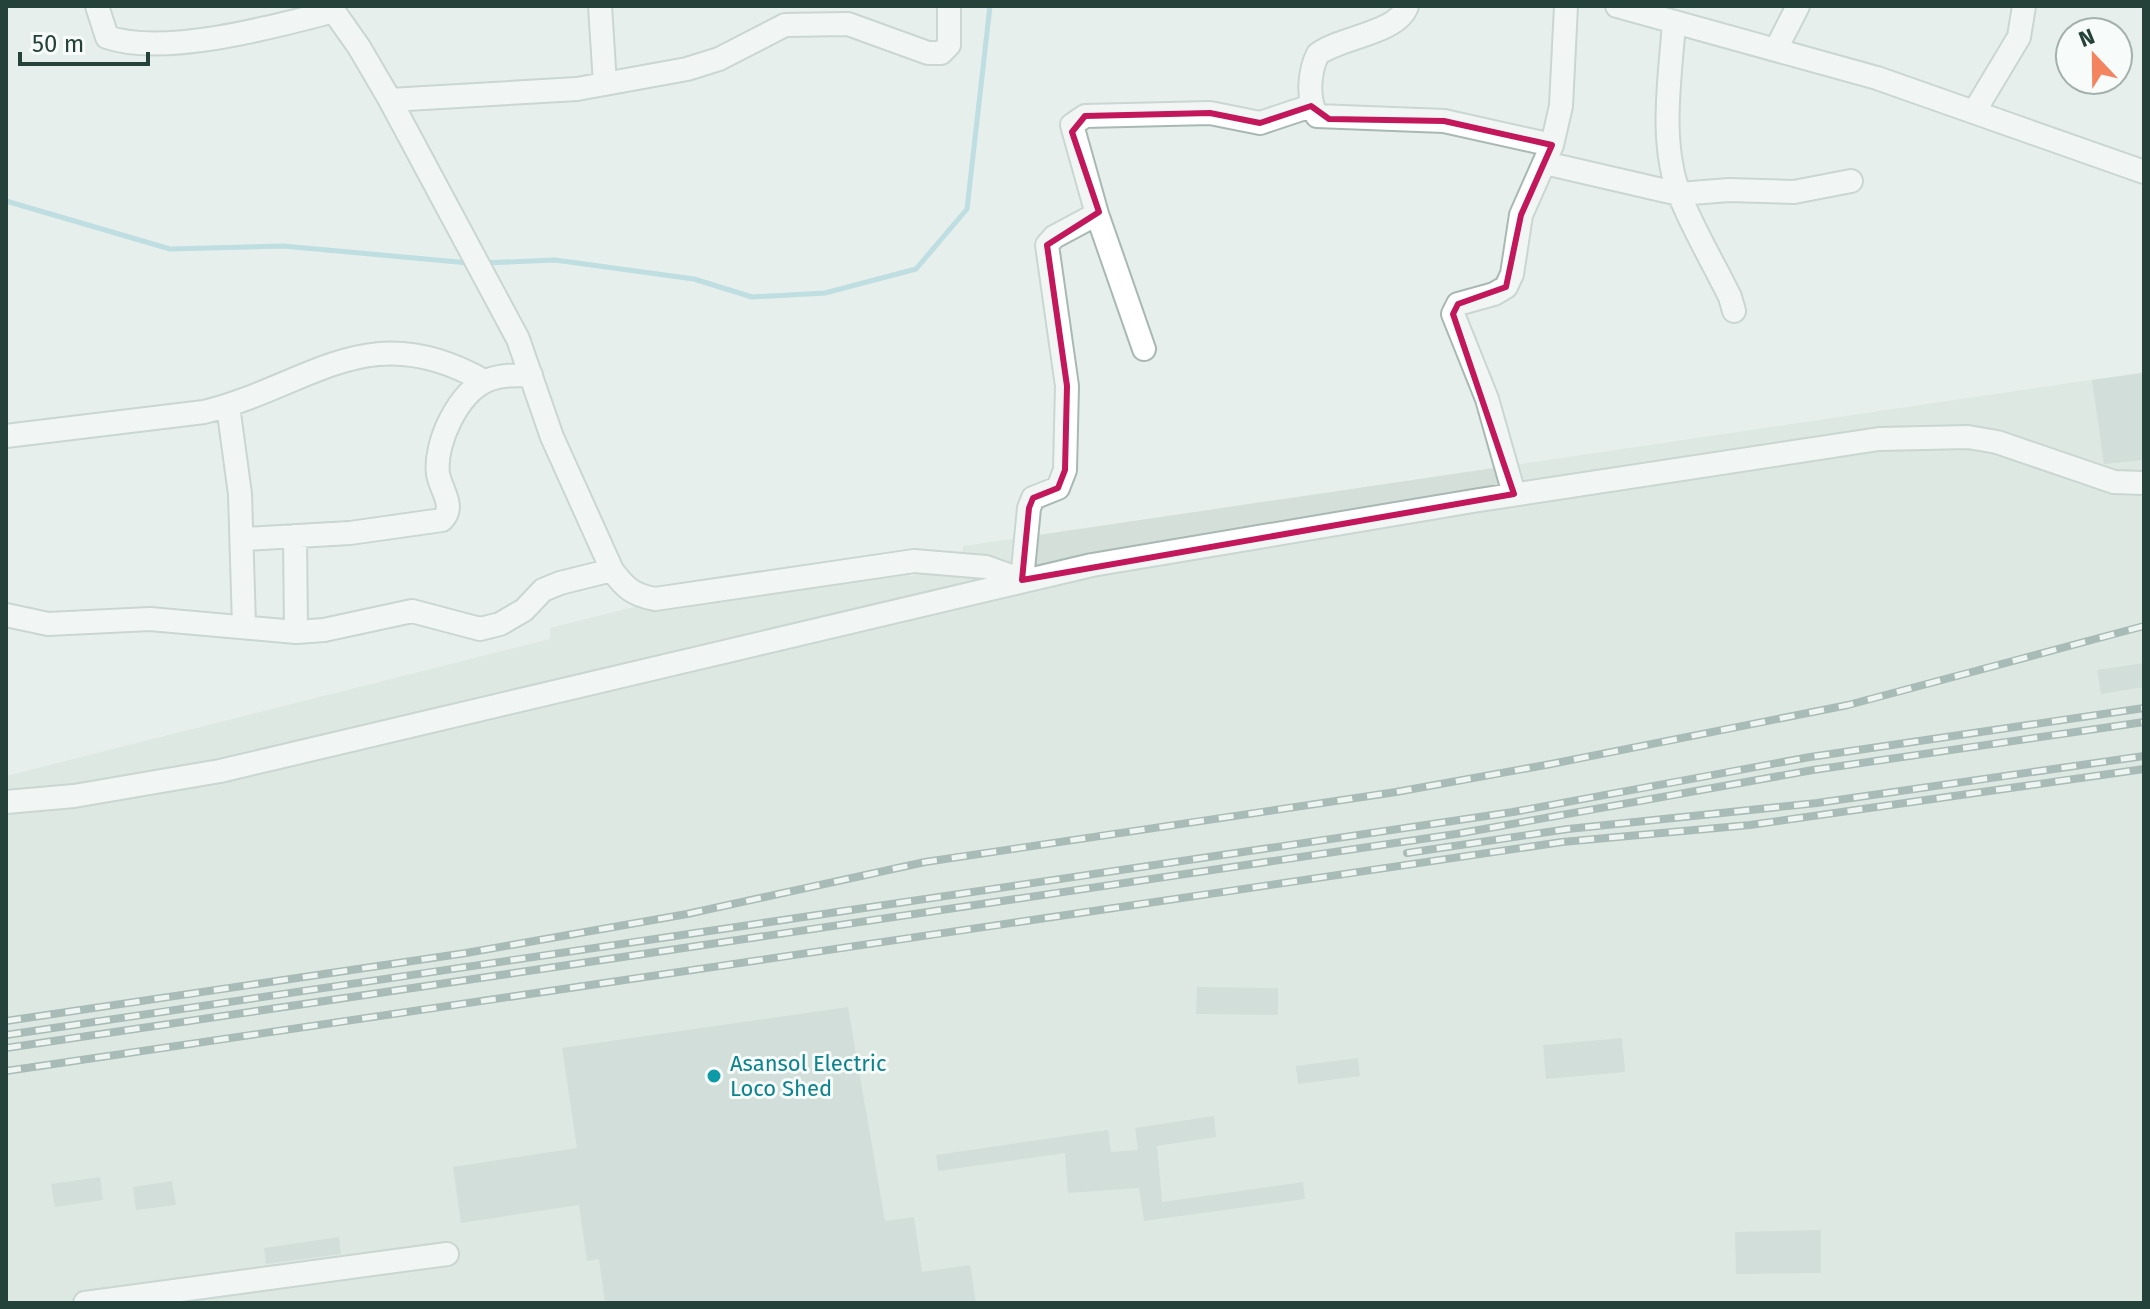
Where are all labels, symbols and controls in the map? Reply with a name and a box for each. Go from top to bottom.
scale bar [20,16,148,66]
north arrow [2054,16,2134,96]
text: N [2075,23,2099,53]
text: 50 m [32,30,84,58]
place label: Asansol Electric Loco Shed [730,1050,887,1102]
marker: Asansol Electric Loco Shed [705,1067,723,1085]

